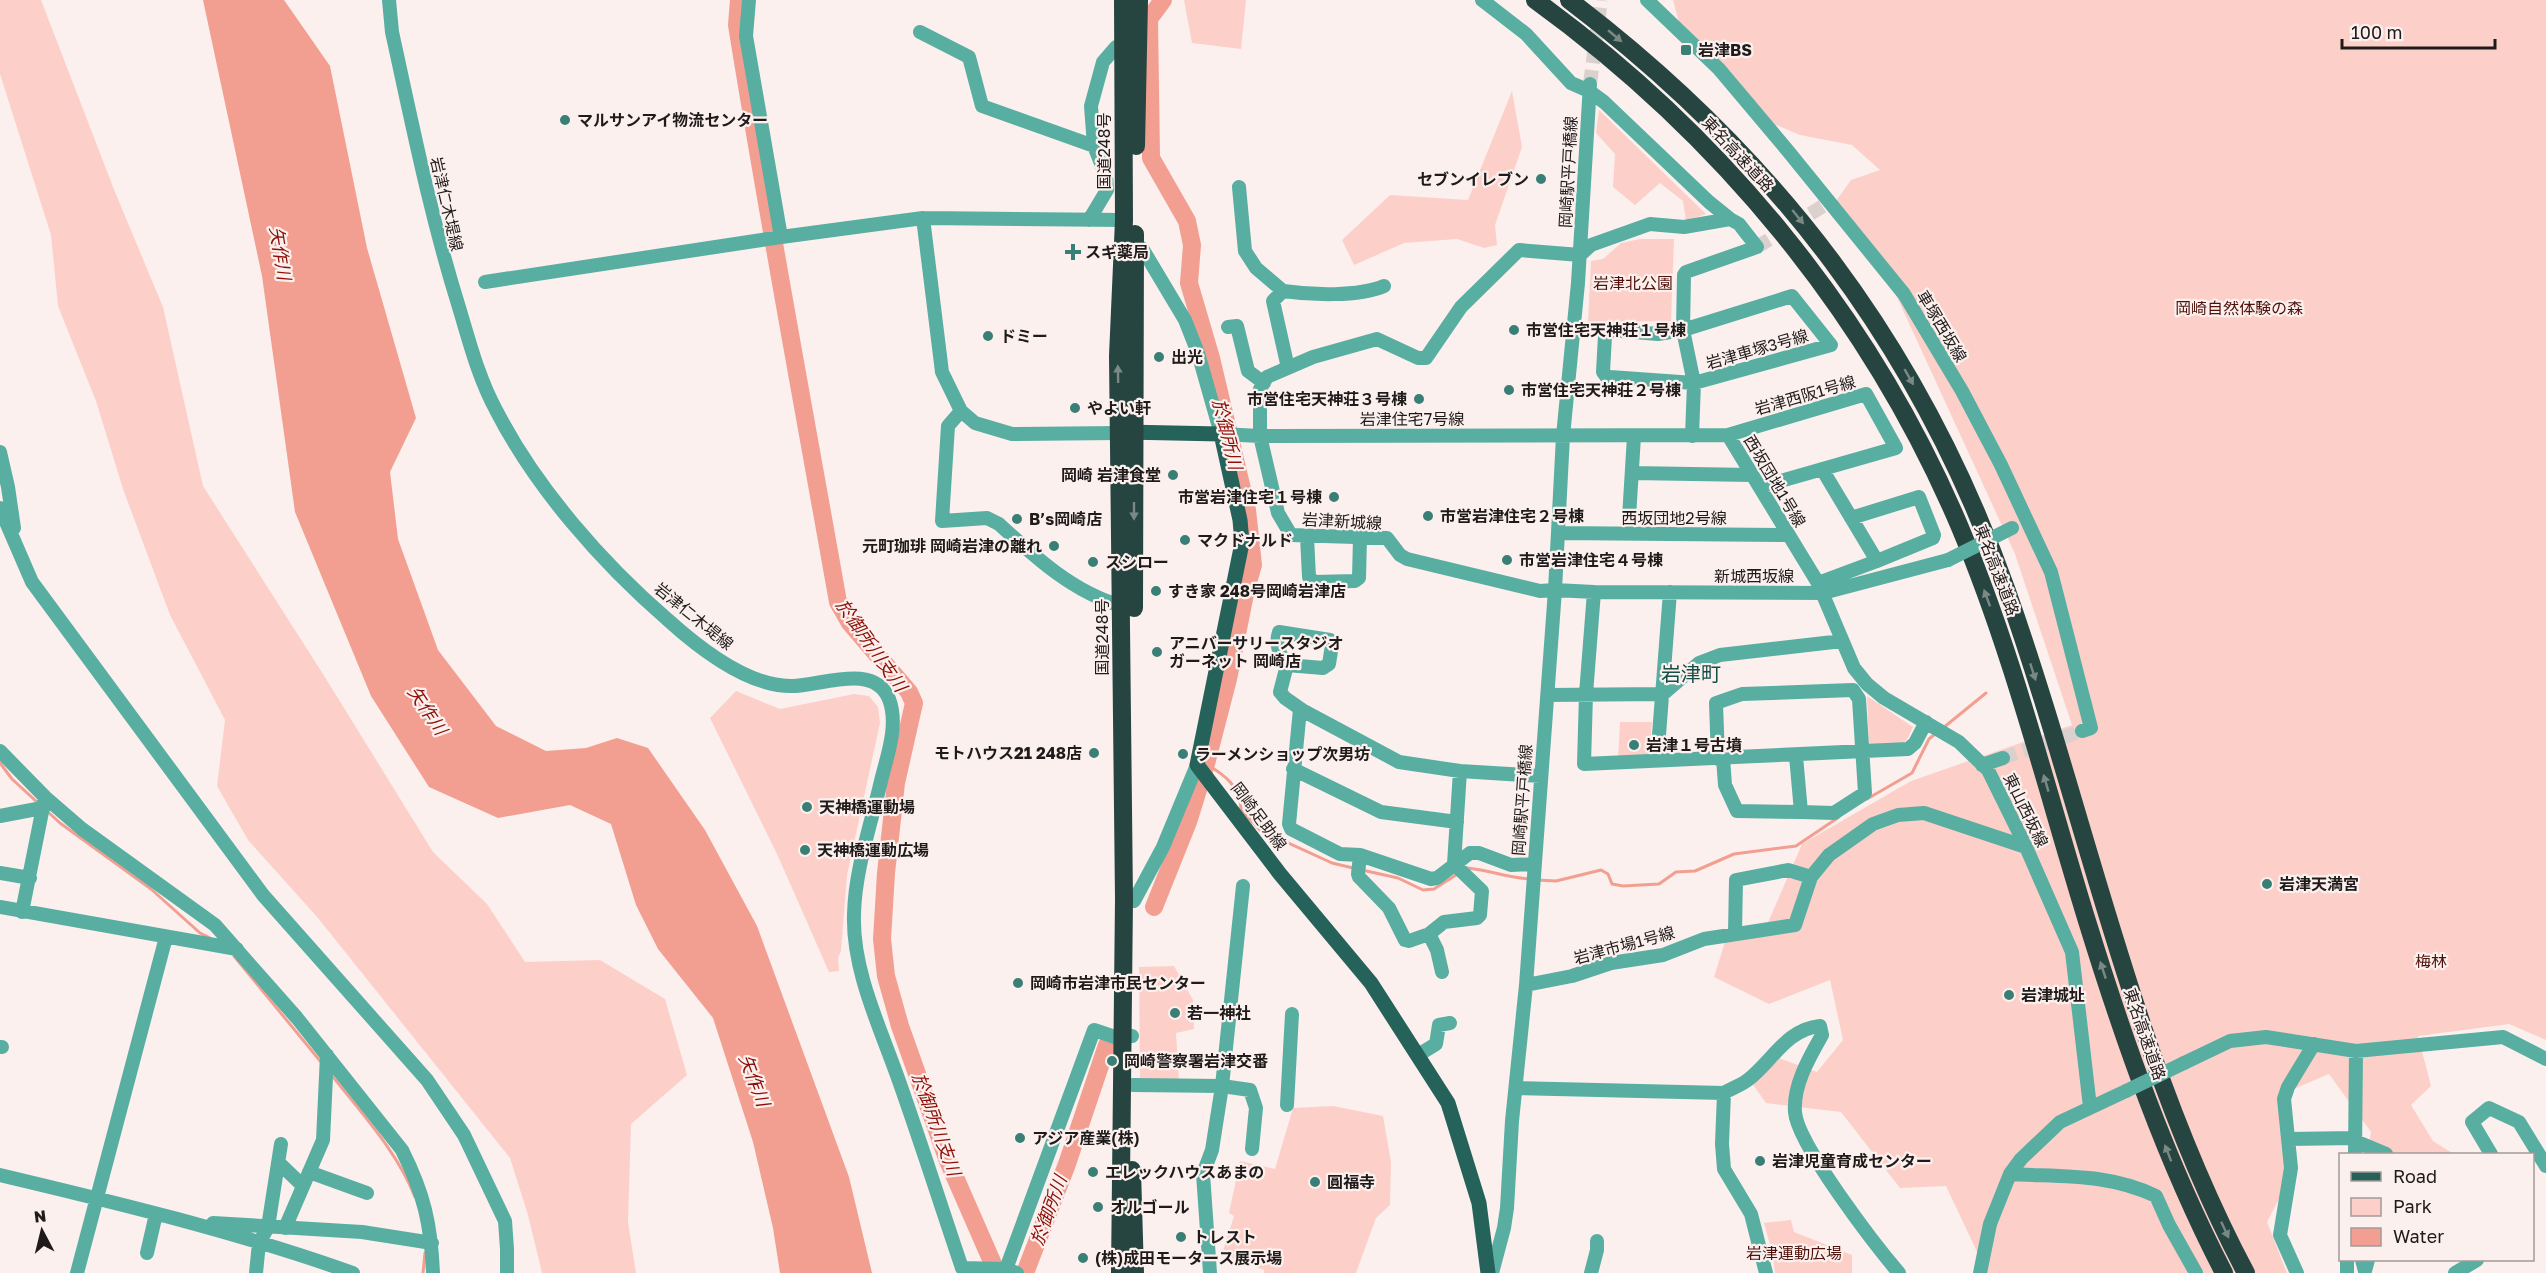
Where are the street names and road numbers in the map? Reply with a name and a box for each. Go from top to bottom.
street label: 東名高速道路 [1698,112,1778,196]
street label: 国道248号 [1094,113,1114,189]
street label: 岡崎駅平戸橋線 [1555,116,1581,228]
street label: 岩津仁木堤線 [426,155,468,253]
street label: 車塚西坂線 [1913,287,1971,365]
street label: 岩津車塚3号線 [1704,325,1810,373]
street label: 岩津西阪1号線 [1752,371,1858,419]
street label: 岩津住宅7号線 [1360,409,1464,429]
street label: 西坂団地1号線 [1740,431,1810,531]
street label: 西坂団地2号線 [1621,508,1727,528]
street label: 岩津新城線 [1302,509,1382,533]
street label: 東名高速道路 [1970,522,2024,618]
street label: 新城西坂線 [1714,566,1794,586]
street label: 岩津仁木堤線 [650,578,738,654]
street label: 国道248号 [1092,599,1112,675]
street label: 岡崎駅平戸橋線 [1508,743,1536,857]
street label: 東山西坂線 [1999,770,2053,850]
street label: 岡崎足助線 [1227,778,1291,854]
street label: 岩津市場1号線 [1571,922,1677,968]
street label: 東名高速道路 [2120,985,2170,1083]

